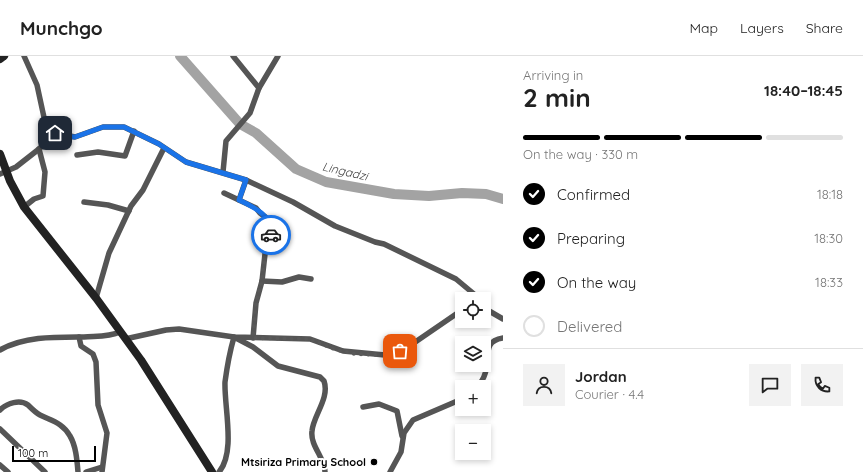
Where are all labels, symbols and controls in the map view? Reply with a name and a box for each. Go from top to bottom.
text: Munchgo [20,16,103,40]
text: Map [689,19,718,37]
text: Layers [740,19,784,37]
text: Share [806,19,843,37]
text: Arriving in [523,67,583,83]
text: 2 min [523,81,591,114]
text: 18:40–18:45 [764,81,843,100]
pin [38,116,72,150]
icon: home [44,122,66,144]
text: On the way · 330 m [523,146,638,162]
water label: Lingadzi [321,158,371,184]
icon: check [523,183,545,205]
text: Confirmed [557,185,630,204]
text: 18:18 [817,186,843,202]
courier [251,215,291,255]
icon: car [260,224,282,246]
icon: check [523,227,545,249]
text: Preparing [557,229,625,248]
text: 18:30 [814,230,843,246]
icon: check [523,271,545,293]
text: On the way [557,273,636,292]
text: 18:33 [815,274,843,290]
map controls [455,292,491,460]
button: locate [455,292,491,328]
text: Delivered [557,317,622,336]
pin [383,334,417,368]
button: layers [455,336,491,372]
icon: bag [389,340,411,362]
button: person [523,364,565,406]
button: chat [749,364,791,406]
button: phone [801,364,843,406]
text: Jordan [575,367,627,386]
button: + [455,380,491,416]
text: Courier · 4.4 [575,386,644,402]
button: − [455,424,491,460]
scale bar [12,444,96,463]
text: 100 m [18,446,48,460]
place label: Mtsiriza Primary School [241,455,366,469]
marker: Mtsiriza Primary School [369,457,379,467]

